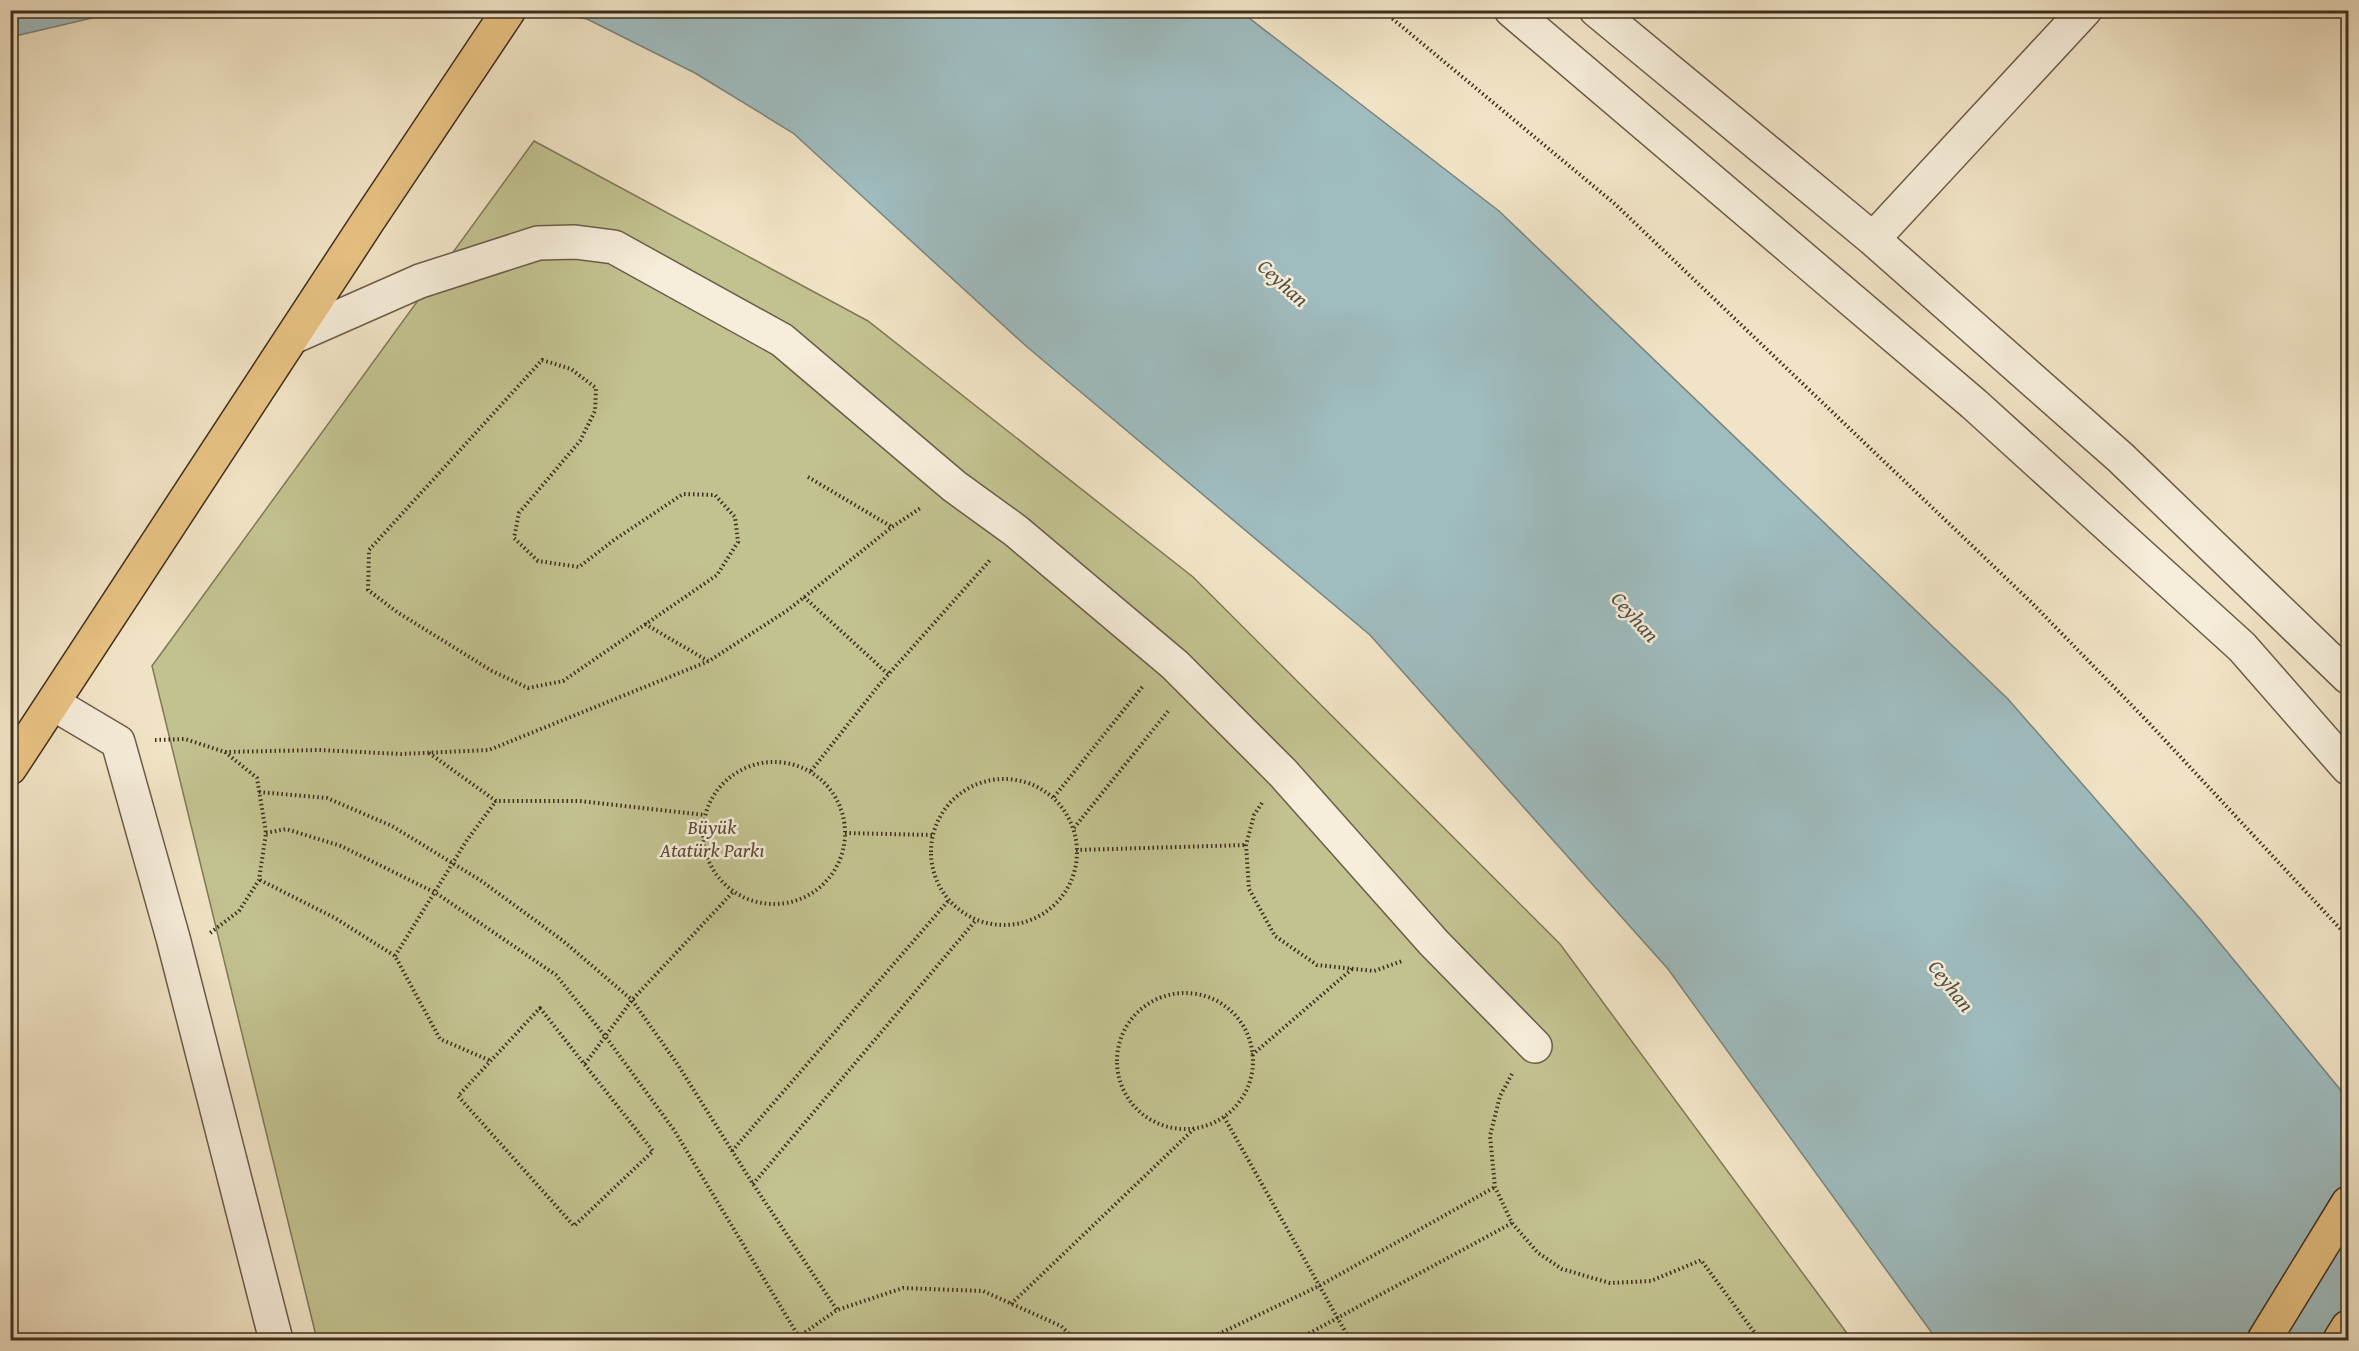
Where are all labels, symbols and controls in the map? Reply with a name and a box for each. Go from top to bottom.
water label: Ceyhan [1251,251,1316,314]
water label: Ceyhan [1604,584,1667,649]
park label: Büyük Atatürk Parkı [659,812,764,864]
water label: Ceyhan [1921,953,1982,1019]

